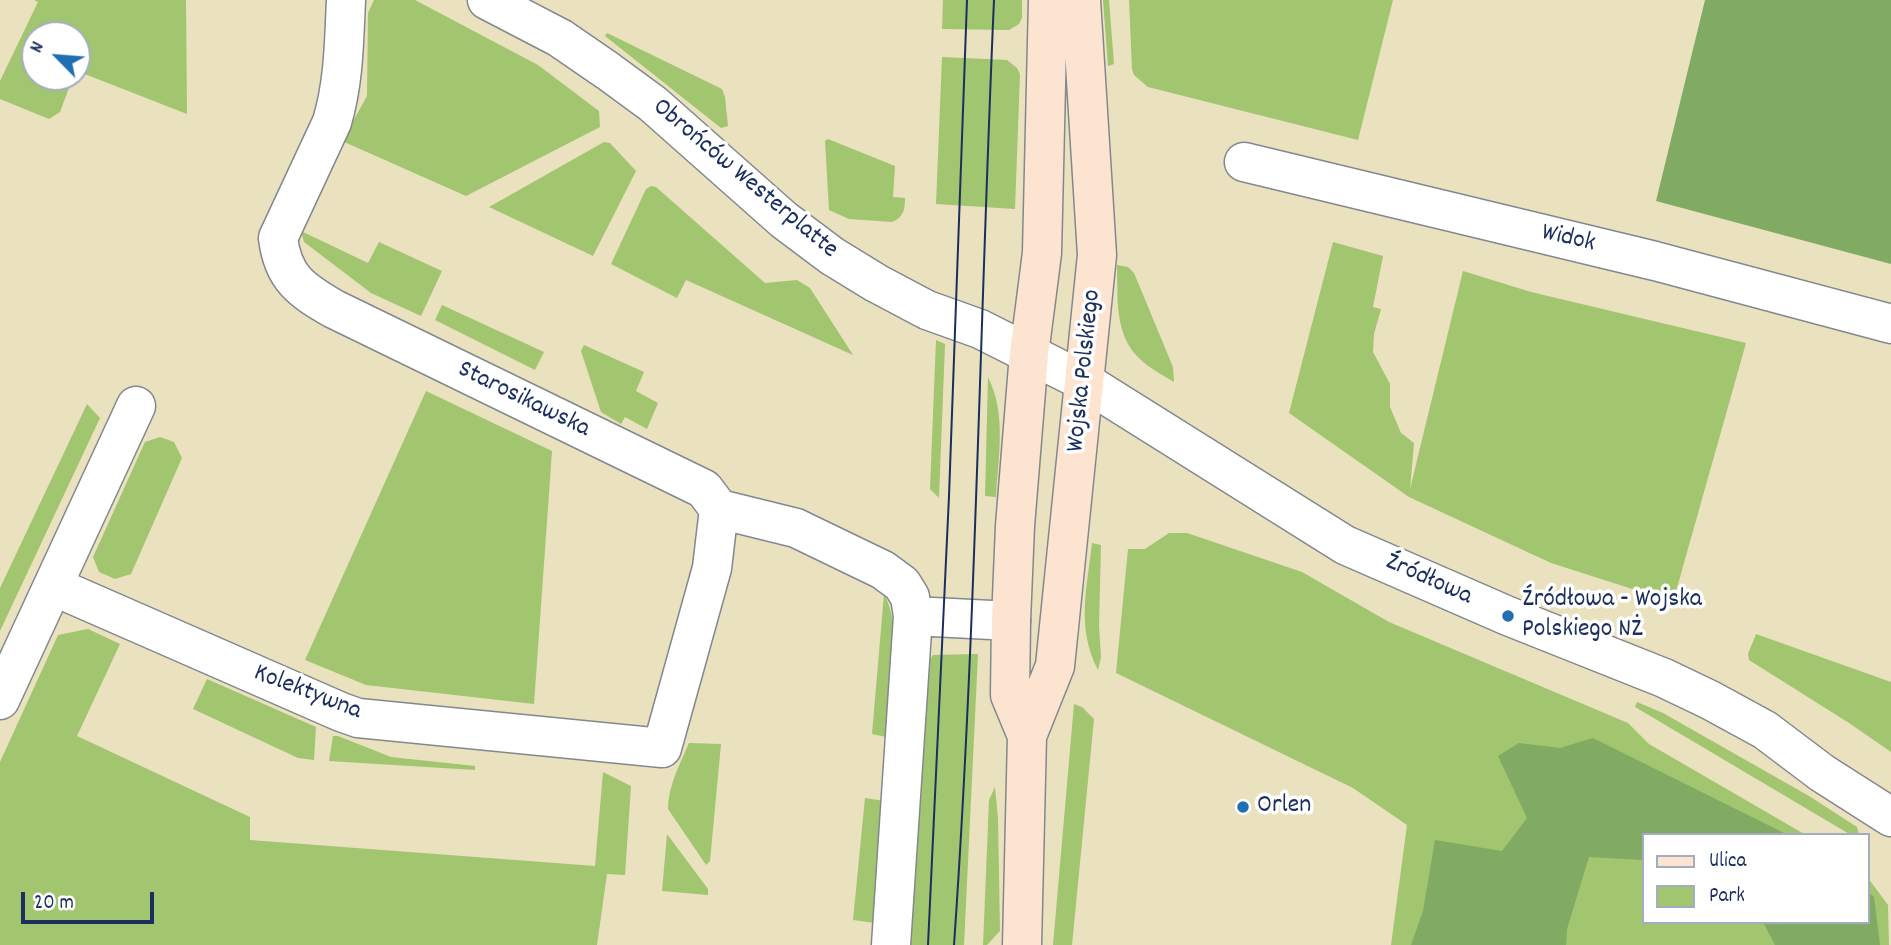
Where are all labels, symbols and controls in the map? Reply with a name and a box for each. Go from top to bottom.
north arrow [21,21,91,91]
text: N [24,38,53,58]
street label: Obrońców Westerplatte [645,93,843,267]
street label: Widok [1538,219,1598,261]
street label: Wojska Polskiego [1062,288,1110,454]
street label: Starosikawska [452,356,594,446]
street label: Źródłowa [1380,548,1476,614]
place label: Źródłowa - Wojska Polskiego NŻ [1522,585,1702,646]
marker: Źródłowa - Wojska Polskiego NŻ [1500,608,1516,624]
street label: Kolektywna [249,659,365,729]
place label: Orlen [1257,791,1311,823]
marker: Orlen [1235,799,1251,815]
legend [1643,833,1870,924]
text: Ulica [1709,847,1746,877]
scale bar [24,878,158,922]
text: Park [1709,882,1745,912]
text: 20 m [34,889,74,919]

